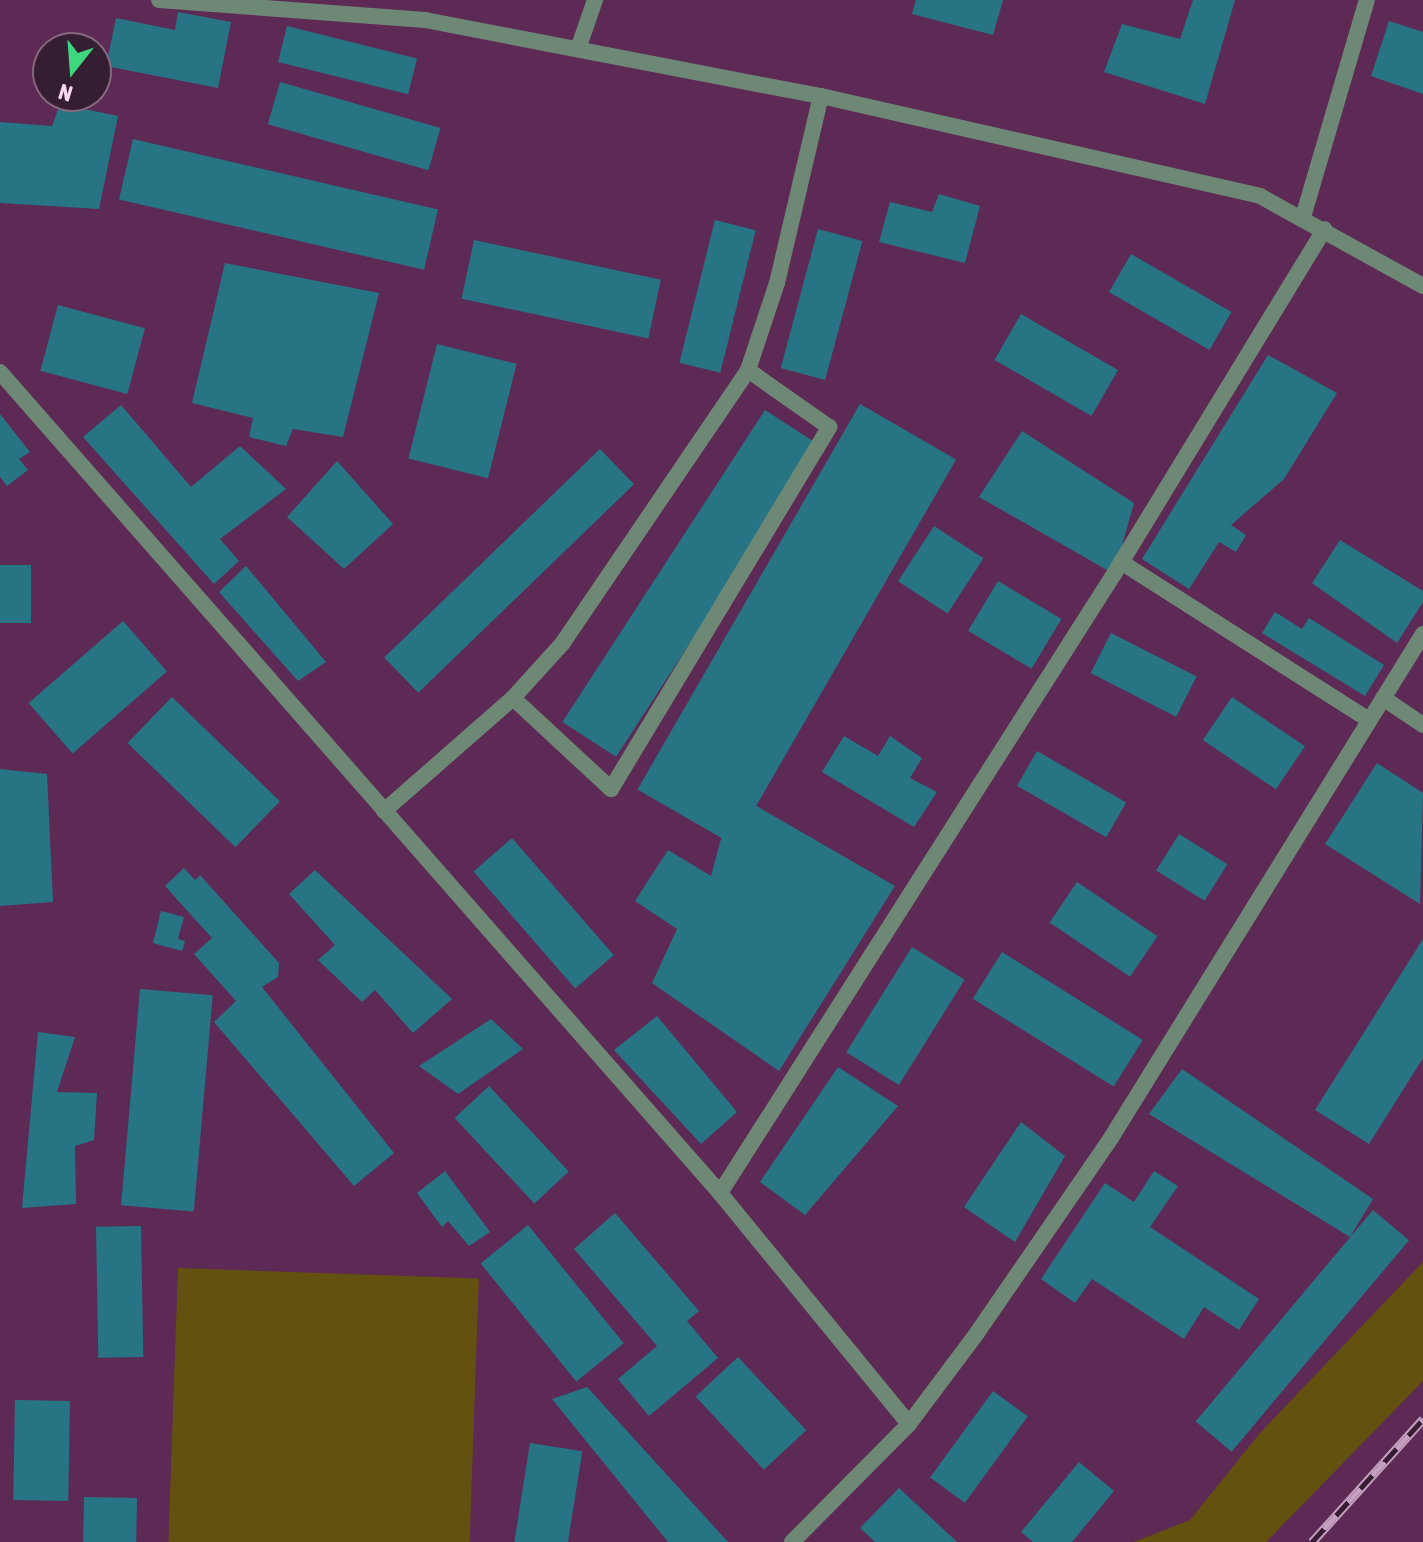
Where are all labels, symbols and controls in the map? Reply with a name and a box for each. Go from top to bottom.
north arrow [32,32,112,112]
text: N [56,79,76,107]

